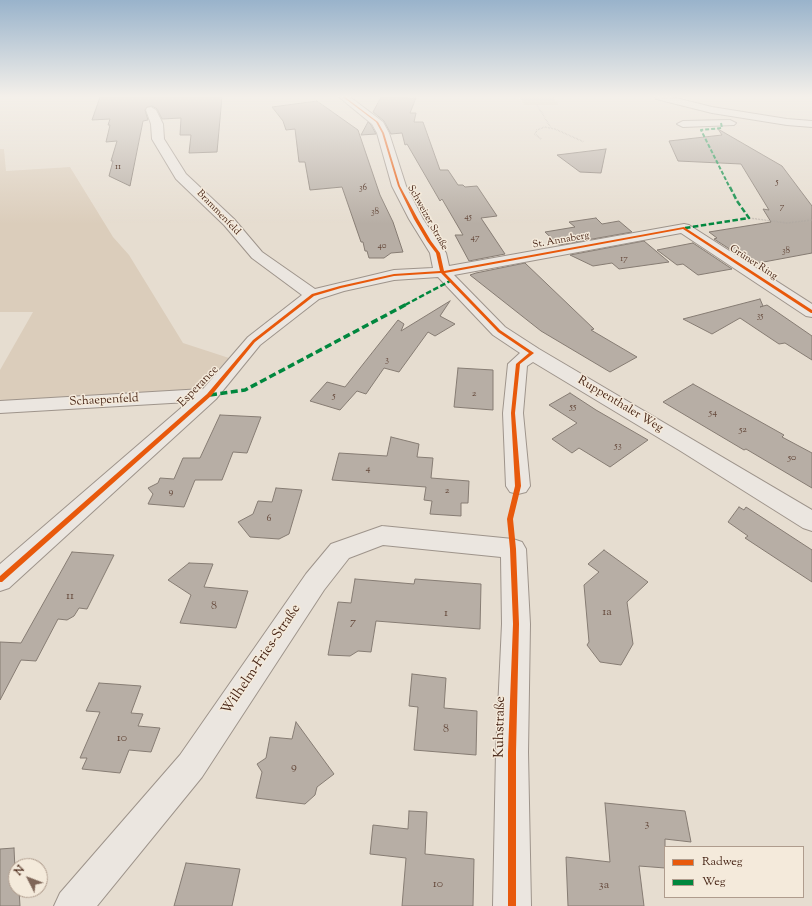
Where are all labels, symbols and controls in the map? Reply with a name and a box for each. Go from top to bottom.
house number: 11 [115,162,121,172]
house number: 5 [775,177,779,187]
house number: 36 [359,183,367,193]
street label: Schweizer Straße [404,183,450,253]
street label: Brammenfeld [194,188,242,238]
house number: 7 [780,202,784,212]
house number: 38 [371,207,379,217]
house number: 45 [464,212,472,222]
street label: St. Annaberg [532,230,590,252]
house number: 47 [470,233,480,243]
house number: 40 [377,241,387,251]
street label: Grüner Ring [727,243,779,283]
house number: 38 [782,246,790,256]
house number: 17 [620,254,628,264]
house number: 35 [757,311,763,321]
house number: 3 [385,354,389,366]
street label: Esperance [176,363,222,411]
street label: Ruppenthaler Weg [575,374,665,436]
house number: 2 [472,388,476,400]
house number: 5 [332,390,336,402]
street label: Schaepenfeld [69,392,139,410]
house number: 55 [570,401,576,413]
house number: 54 [709,407,717,419]
house number: 52 [739,424,747,436]
house number: 53 [614,440,622,452]
house number: 50 [788,452,796,464]
house number: 4 [365,463,371,475]
house number: 2 [445,485,449,497]
house number: 9 [169,486,173,498]
house number: 6 [267,513,271,525]
house number: 11 [66,590,74,604]
house number: 8 [211,600,217,614]
street label: Wilhelm-Fries-Straße [219,602,305,718]
house number: 1a [602,606,612,620]
house number: 1 [444,607,448,621]
house number: 7 [350,616,356,630]
street label: Kuhstraße [492,696,510,758]
house number: 8 [443,723,449,737]
house number: 10 [117,732,127,746]
house number: 9 [291,761,297,775]
house number: 3 [645,818,649,832]
legend [664,846,804,898]
text: Radweg [702,853,743,871]
north arrow [8,858,48,898]
text: N [11,862,29,879]
text: Weg [702,873,726,891]
house number: 10 [433,878,443,892]
house number: 3a [599,879,609,893]

